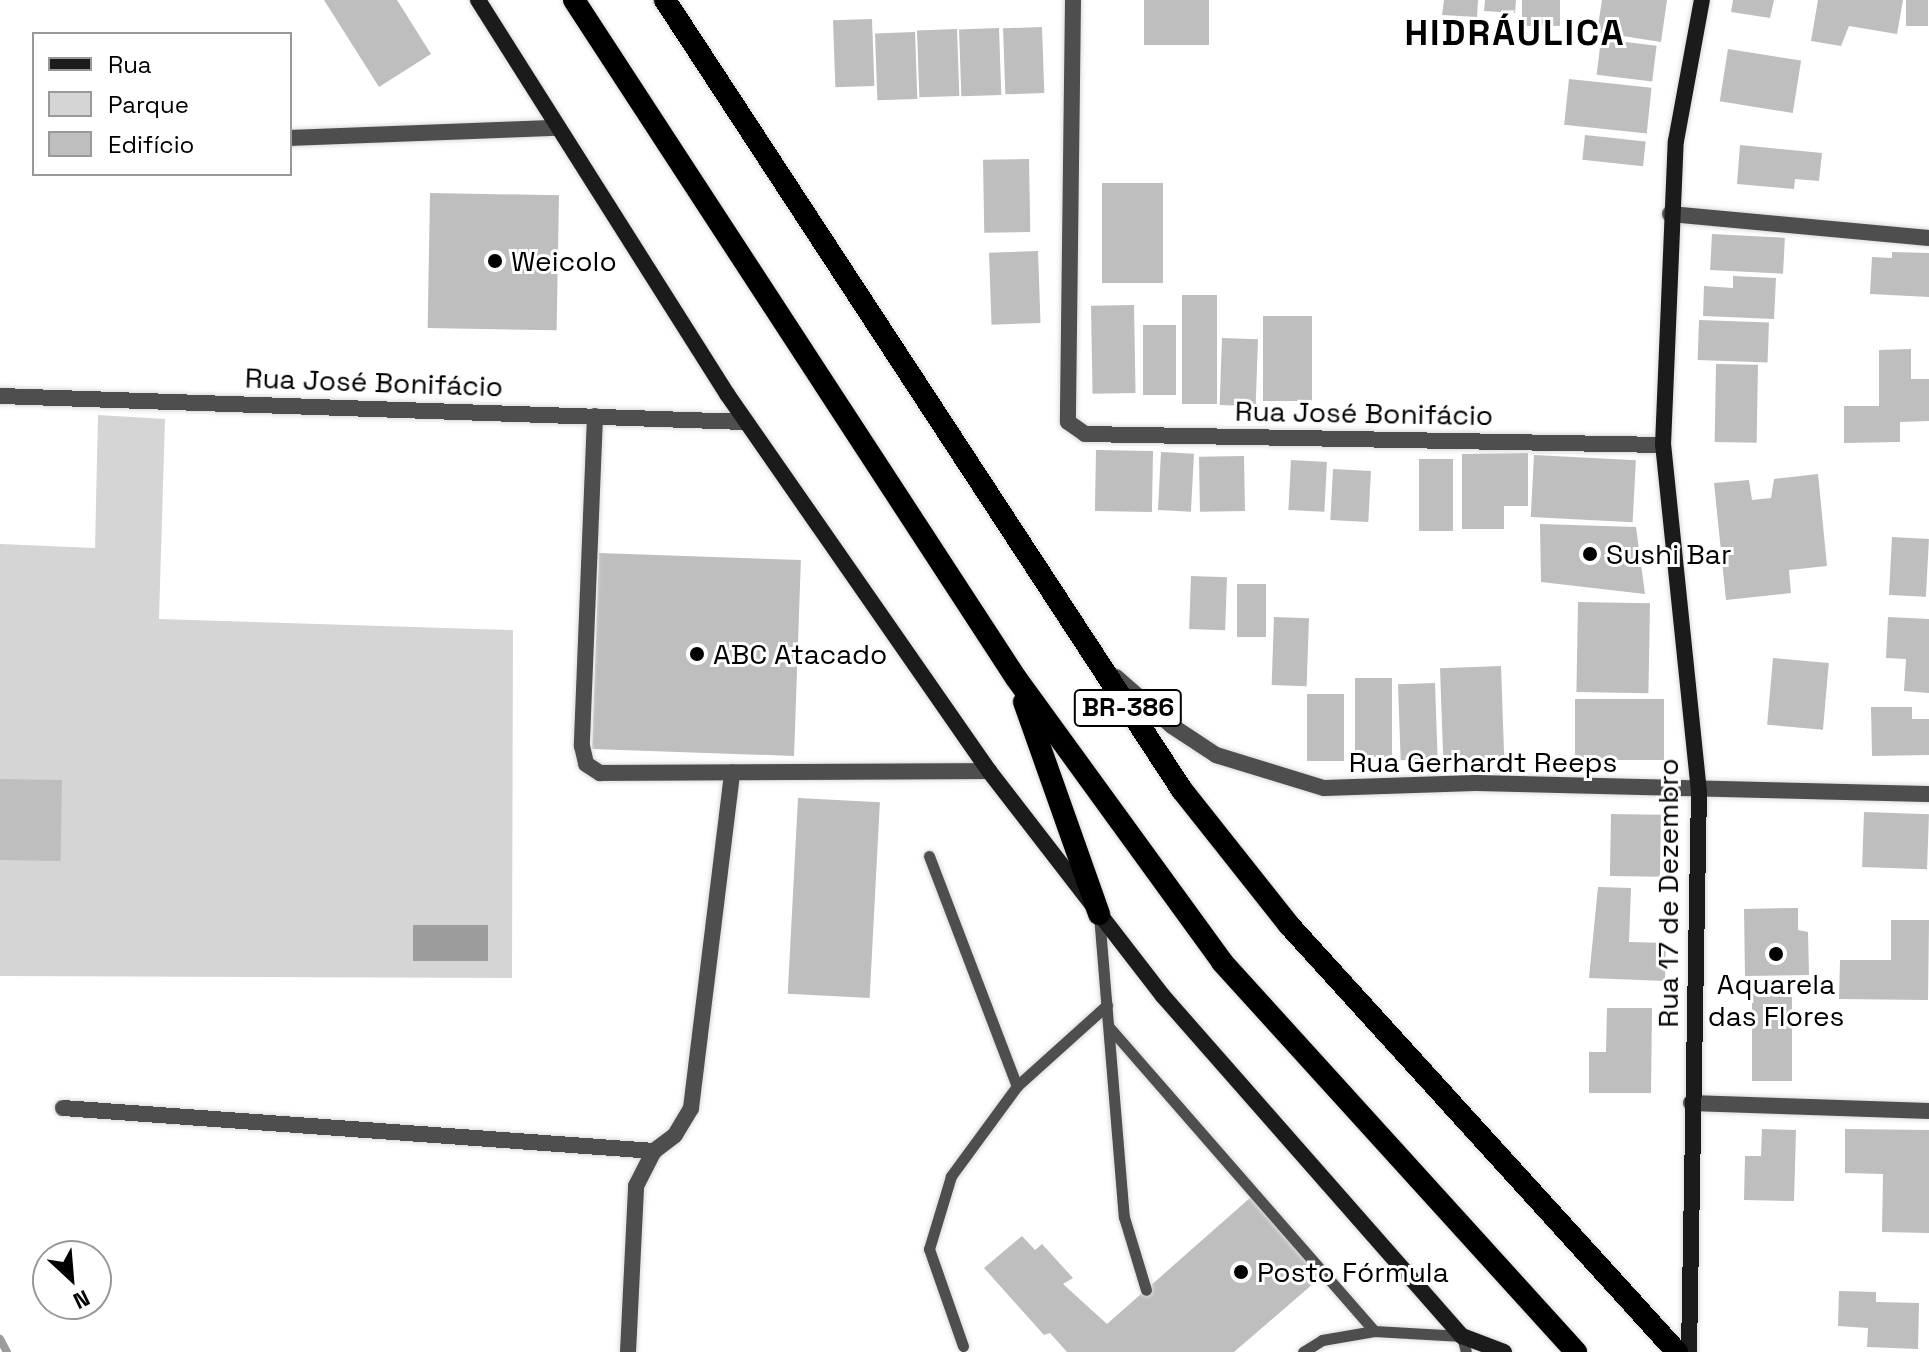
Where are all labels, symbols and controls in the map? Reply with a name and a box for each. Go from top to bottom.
district label: HIDRÁULICA [1404,12,1626,56]
legend [32,32,292,176]
text: Rua [108,49,152,80]
text: Parque [108,89,189,120]
text: Edifício [108,129,194,160]
place label: Weicolo [511,244,617,278]
marker: Weicolo [486,252,504,270]
street label: Rua José Bonifácio [244,361,504,403]
street label: Rua José Bonifácio [1235,394,1493,432]
place label: Sushi Bar [1606,537,1731,571]
marker: Sushi Bar [1581,545,1599,563]
place label: ABC Atacado [713,637,888,671]
marker: ABC Atacado [688,645,706,663]
road number: BR-386 [1072,686,1184,730]
street label: Rua Gerhardt Reeps [1349,745,1617,779]
street label: Rua 17 de Dezembro [1651,758,1685,1028]
marker: Aquarela das Flores [1767,945,1785,963]
place label: Aquarela das Flores [1708,967,1844,1033]
north arrow [32,1240,112,1320]
place label: Posto Fórmula [1257,1255,1449,1289]
marker: Posto Fórmula [1232,1263,1250,1281]
text: N [69,1284,94,1316]

